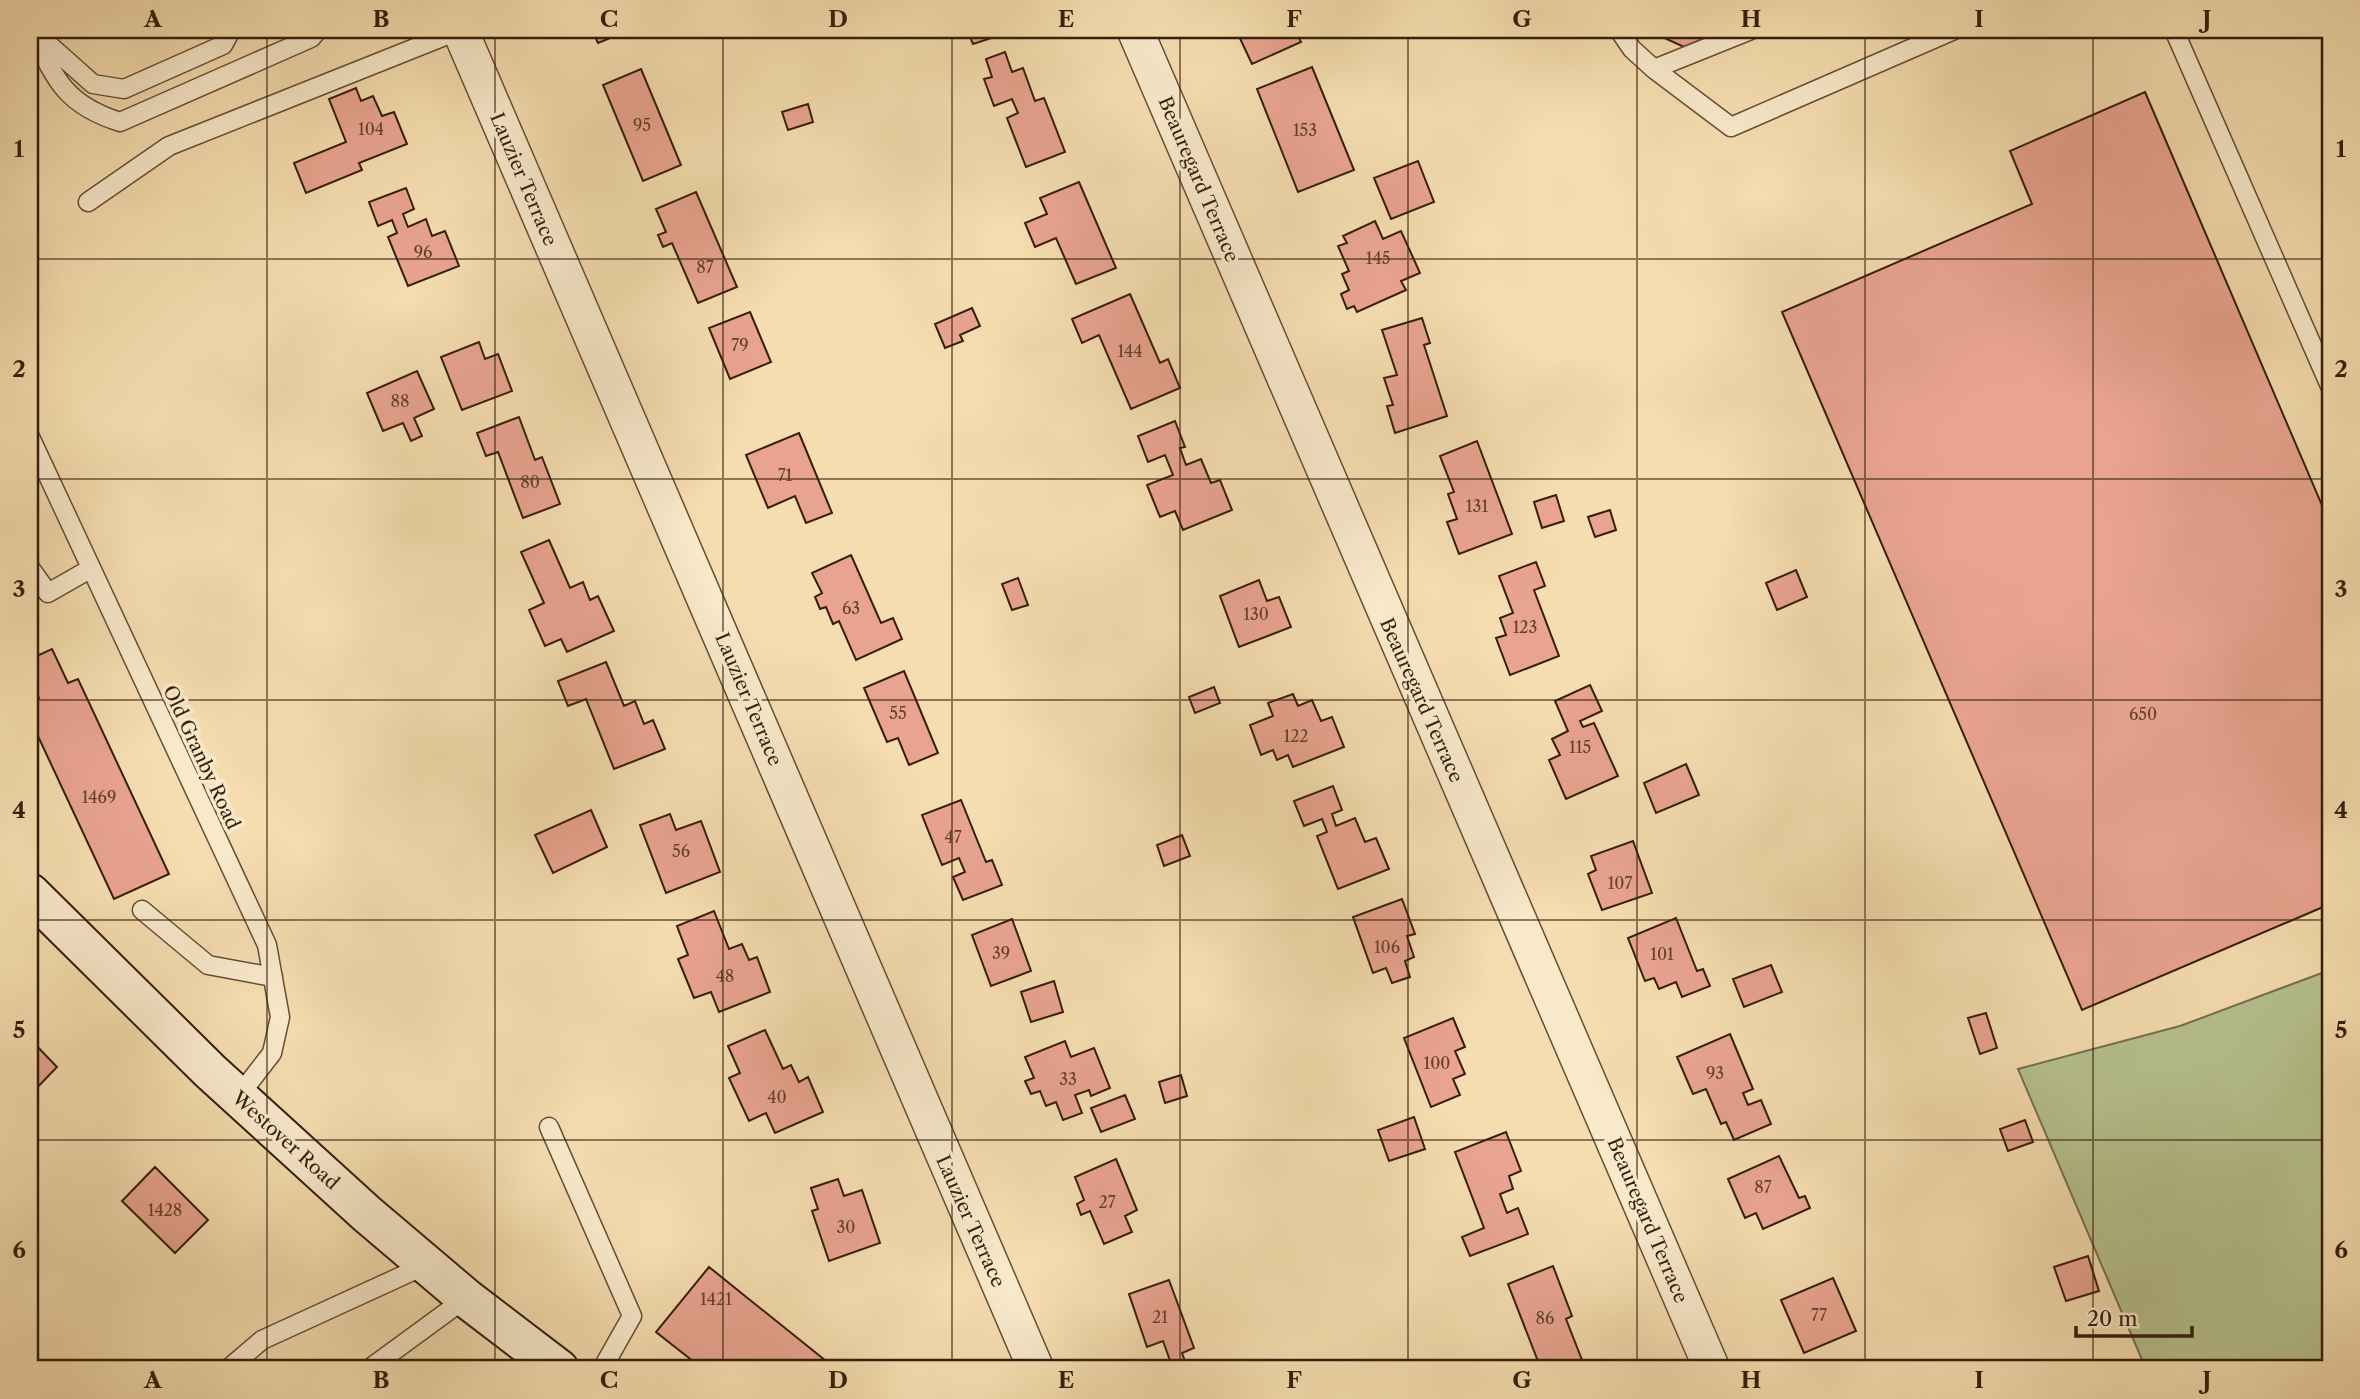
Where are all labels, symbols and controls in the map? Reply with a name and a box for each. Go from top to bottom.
text: A [143,5,163,33]
text: B [372,5,390,33]
text: C [600,5,618,33]
text: D [828,5,848,33]
text: E [1058,5,1074,33]
text: F [1286,5,1302,33]
text: G [1512,5,1532,33]
text: H [1741,5,1762,33]
text: I [1974,5,1984,33]
text: J [2198,5,2212,33]
street label: Beauregard Terrace [1153,93,1244,265]
street label: Lauzier Terrace [485,109,562,249]
house number: 95 [633,115,651,135]
house number: 104 [358,119,384,139]
house number: 153 [1293,120,1317,140]
text: 1 [14,135,25,163]
text: 1 [2336,135,2347,163]
house number: 96 [414,242,432,262]
house number: 145 [1366,248,1390,268]
house number: 87 [696,257,714,277]
house number: 79 [731,335,749,355]
house number: 144 [1117,341,1143,361]
text: 2 [12,355,26,383]
text: 2 [2334,355,2348,383]
house number: 88 [391,391,409,411]
house number: 71 [778,465,793,485]
house number: 80 [520,472,540,492]
house number: 131 [1466,496,1488,516]
text: 3 [13,575,26,603]
text: 3 [2335,575,2348,603]
house number: 63 [842,598,860,618]
house number: 130 [1243,604,1269,624]
street label: Beauregard Terrace [1375,614,1468,786]
house number: 123 [1513,617,1537,637]
street label: Lauzier Terrace [710,629,787,769]
street label: Old Granby Road [158,682,245,833]
house number: 55 [889,703,907,723]
house number: 650 [2129,704,2157,724]
house number: 122 [1283,726,1309,746]
house number: 115 [1569,737,1591,757]
house number: 1469 [82,787,116,807]
text: 4 [12,796,26,824]
text: 4 [2334,796,2348,824]
house number: 47 [944,827,962,847]
house number: 56 [672,841,690,861]
house number: 107 [1608,873,1632,893]
house number: 106 [1374,937,1400,957]
house number: 39 [992,943,1010,963]
house number: 101 [1650,944,1674,964]
house number: 48 [716,966,734,986]
text: 5 [13,1016,25,1044]
text: 5 [2335,1016,2347,1044]
house number: 100 [1423,1053,1451,1073]
house number: 93 [1706,1063,1724,1083]
house number: 33 [1059,1069,1077,1089]
street label: Westover Road [227,1086,344,1195]
house number: 40 [767,1087,787,1107]
street label: Beauregard Terrace [1602,1134,1693,1306]
street label: Lauzier Terrace [931,1152,1010,1291]
house number: 87 [1754,1177,1772,1197]
house number: 27 [1098,1192,1116,1212]
house number: 1428 [148,1200,182,1220]
house number: 30 [837,1217,855,1237]
text: 6 [12,1236,26,1264]
text: 6 [2334,1236,2348,1264]
house number: 1421 [700,1289,732,1309]
scale bar [2076,1294,2192,1338]
house number: 77 [1811,1305,1827,1325]
text: 20 m [2087,1306,2138,1331]
house number: 21 [1152,1307,1168,1327]
house number: 86 [1536,1308,1554,1328]
text: A [143,1366,163,1394]
text: B [372,1366,390,1394]
text: C [600,1366,618,1394]
text: D [828,1366,848,1394]
text: E [1058,1366,1074,1394]
text: F [1286,1366,1302,1394]
text: G [1512,1366,1532,1394]
text: H [1741,1366,1762,1394]
text: I [1974,1366,1984,1394]
text: J [2198,1366,2212,1394]

